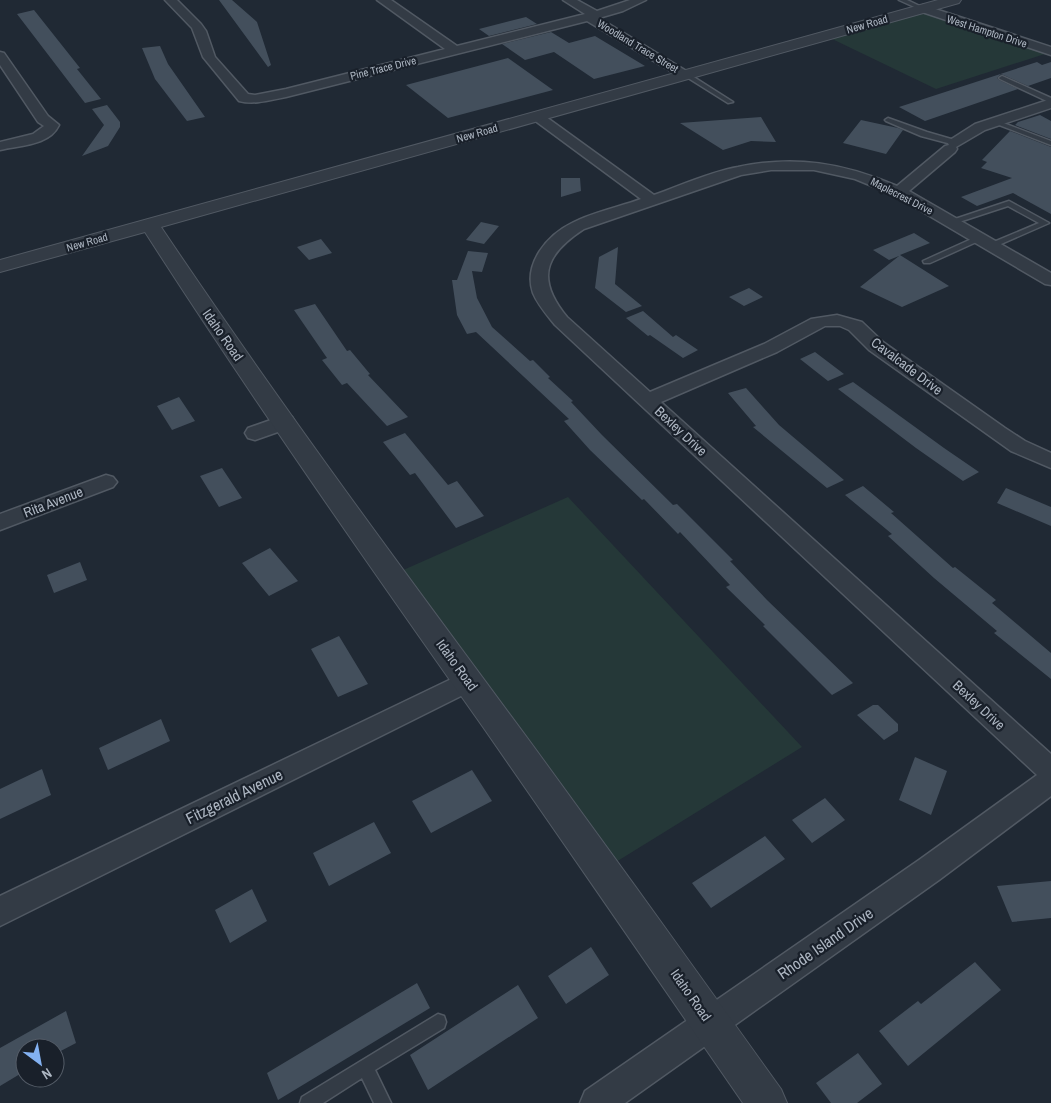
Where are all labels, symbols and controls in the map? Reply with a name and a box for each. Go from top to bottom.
street label: New Road [845,11,889,37]
street label: West Hampton Drive [945,11,1029,51]
street label: Woodland Trace Street [595,16,682,76]
street label: Pine Trace Drive [348,53,418,83]
street label: New Road [455,120,499,146]
street label: Maplecrest Drive [868,174,936,218]
street label: New Road [65,229,109,255]
street label: Idaho Road [199,306,247,364]
street label: Cavalcade Drive [868,333,946,399]
street label: Bexley Drive [651,402,711,460]
street label: Rita Avenue [21,482,85,522]
street label: Idaho Road [432,636,482,694]
street label: Bexley Drive [949,676,1009,734]
street label: Fitzgerald Avenue [182,763,286,829]
street label: Rhode Island Drive [773,902,877,984]
street label: Idaho Road [667,966,715,1024]
north arrow [15,1038,65,1088]
text: N [39,1064,55,1084]

